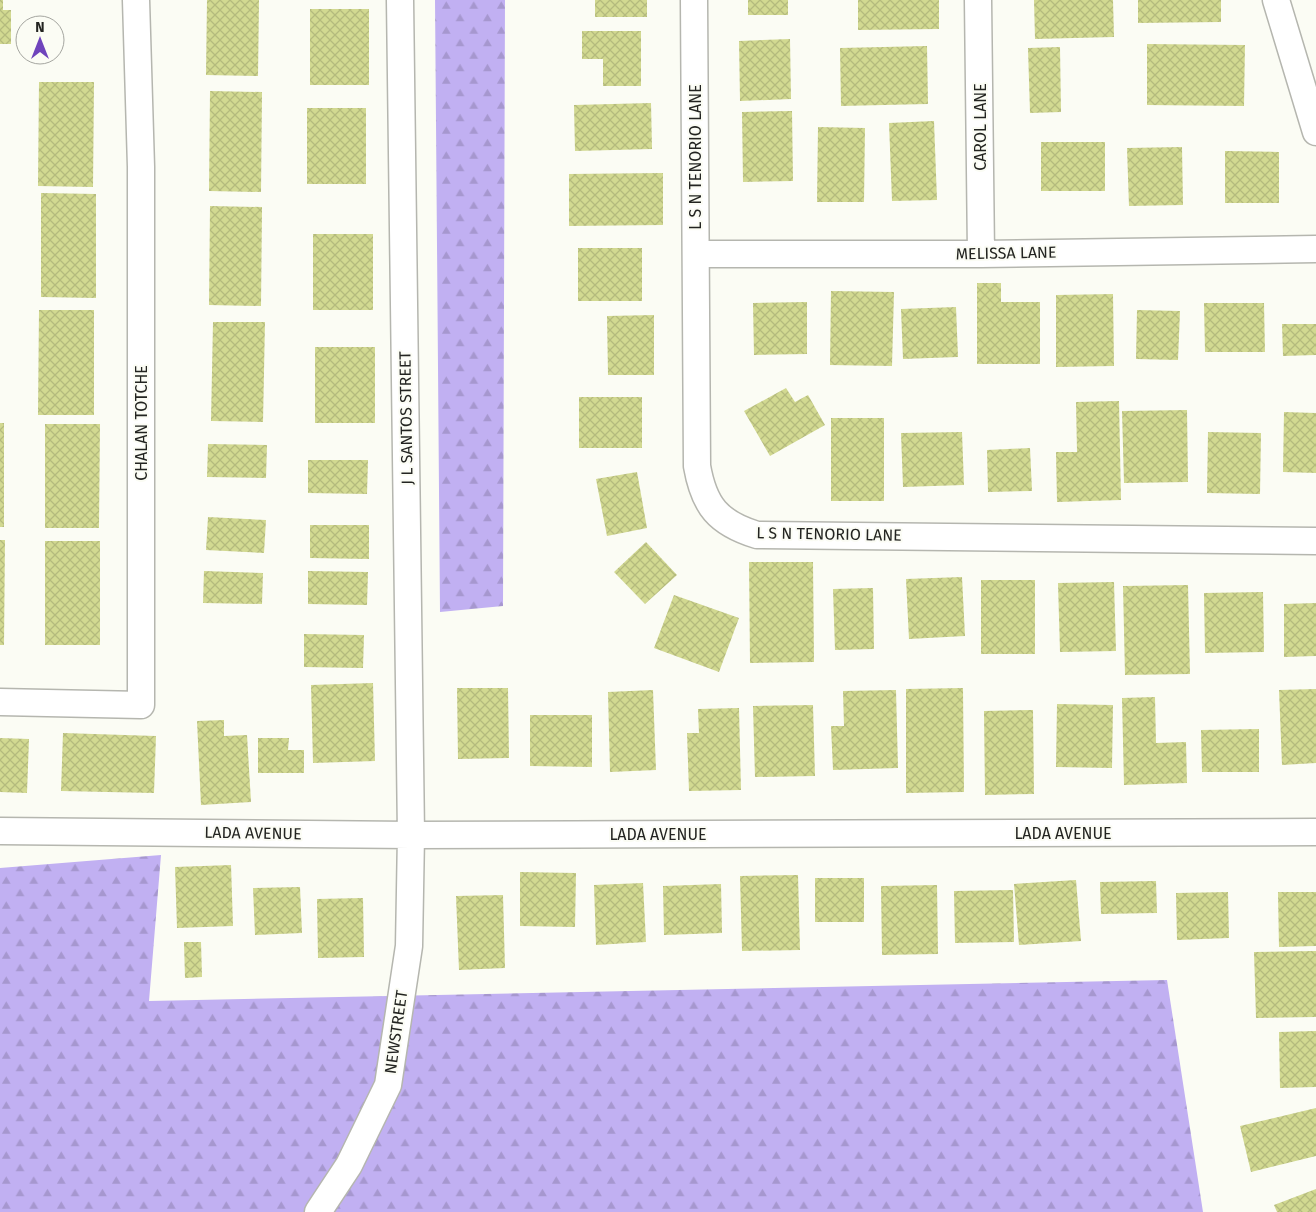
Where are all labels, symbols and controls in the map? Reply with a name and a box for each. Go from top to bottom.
north arrow [15,15,65,65]
text: N [35,19,45,36]
street label: CAROL LANE [971,83,990,171]
street label: L S N TENORIO LANE [686,84,705,230]
street label: MELISSA LANE [955,243,1057,263]
street label: J L SANTOS STREET [395,350,417,485]
street label: CHALAN TOTCHE [132,365,151,481]
street label: L S N TENORIO LANE [756,523,902,545]
street label: LADA AVENUE [204,823,302,843]
street label: LADA AVENUE [1014,824,1112,843]
street label: LADA AVENUE [609,825,707,844]
street label: NEWSTREET [381,988,411,1075]

